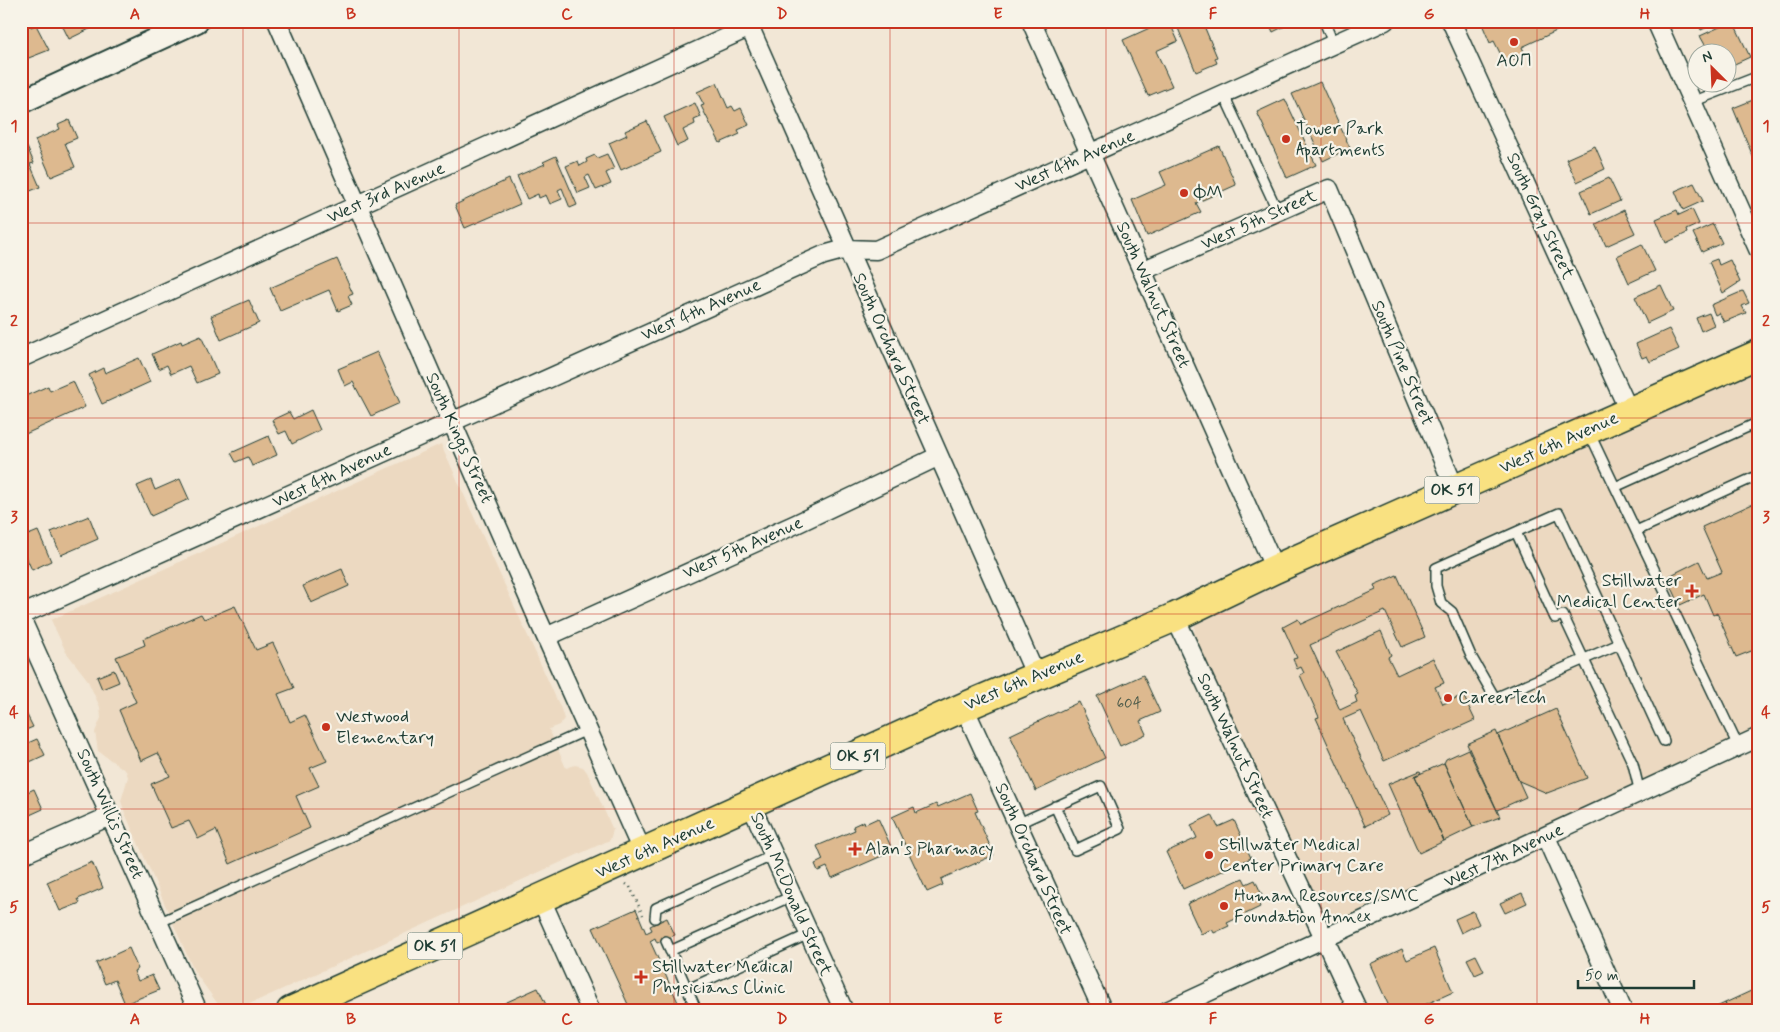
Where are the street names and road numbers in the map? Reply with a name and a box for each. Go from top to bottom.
street label: West 4th Avenue [1011,124,1139,198]
street label: South Gray Street [1500,149,1580,284]
street label: West 3rd Avenue [323,156,449,230]
street label: West 5th Street [1197,184,1321,256]
street label: South Walnut Street [1110,218,1196,372]
street label: South Orchard Street [847,269,935,429]
street label: West 4th Avenue [637,273,765,347]
street label: South Pine Street [1365,297,1439,429]
street label: South Kings Street [418,369,499,508]
street label: West 6th Avenue [1496,406,1622,480]
street label: West 4th Avenue [269,438,396,514]
road number: OK 51 [1424,476,1480,504]
street label: West 5th Avenue [679,511,807,585]
street label: West 6th Avenue [961,645,1087,717]
street label: South Walnut Street [1191,669,1279,823]
road number: OK 51 [830,742,886,769]
street label: South Willis Street [70,745,150,883]
street label: South Orchard Street [989,779,1077,939]
street label: South McDonald Street [744,808,838,980]
street label: West 6th Avenue [592,811,718,885]
street label: West 7th Avenue [1440,818,1568,894]
road number: OK 51 [408,932,462,959]

